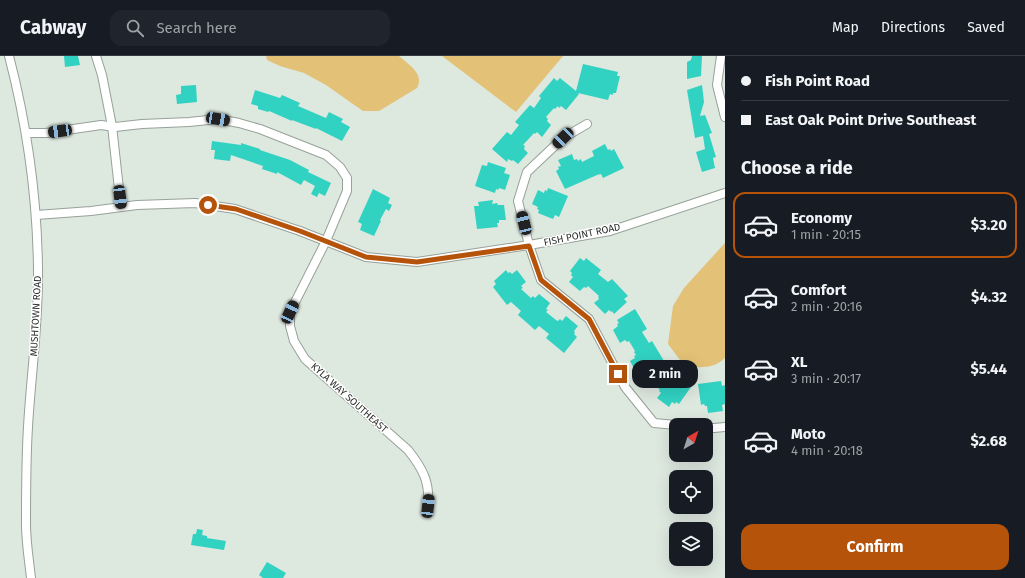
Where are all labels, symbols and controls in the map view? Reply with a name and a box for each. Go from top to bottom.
search box [110,10,390,46]
text: Cabway [20,16,86,39]
icon: search [124,17,146,39]
text: Search here [156,19,237,37]
text: Map [832,19,859,36]
text: Directions [881,19,945,36]
text: Saved [967,19,1005,36]
text: Fish Point Road [765,72,870,90]
car [205,111,231,127]
text: East Oak Point Drive Southeast [765,111,976,129]
car [47,123,73,139]
car [550,125,576,151]
text: Choose a ride [741,157,853,179]
car [113,184,127,210]
route start [199,196,217,214]
icon: car [743,207,779,243]
text: Economy [791,209,852,227]
car [515,210,533,236]
text: $3.20 [971,216,1007,234]
street label: FISH POINT ROAD [543,221,621,249]
text: 1 min · 20:15 [791,227,861,242]
street label: MUSHTOWN ROAD [28,275,44,357]
icon: car [743,279,779,315]
text: Comfort [791,281,847,299]
text: $4.32 [971,288,1007,306]
car [279,299,301,325]
text: 2 min · 20:16 [791,299,862,314]
icon: car [743,351,779,387]
text: XL [791,353,807,371]
street label: KYLA WAY SOUTHEAST [308,360,390,436]
callout: 2 min [632,360,698,388]
text: $5.44 [971,360,1007,378]
route end [609,365,627,383]
text: 2 min [649,366,681,381]
text: 3 min · 20:17 [791,371,861,386]
north arrow [669,418,713,462]
map controls [669,418,713,566]
icon: car [743,423,779,459]
text: Moto [791,425,826,443]
text: $2.68 [971,432,1007,450]
text: 4 min · 20:18 [791,443,863,458]
button: locate [669,470,713,514]
car [421,493,435,519]
button: layers [669,522,713,566]
button: Confirm [741,524,1009,570]

